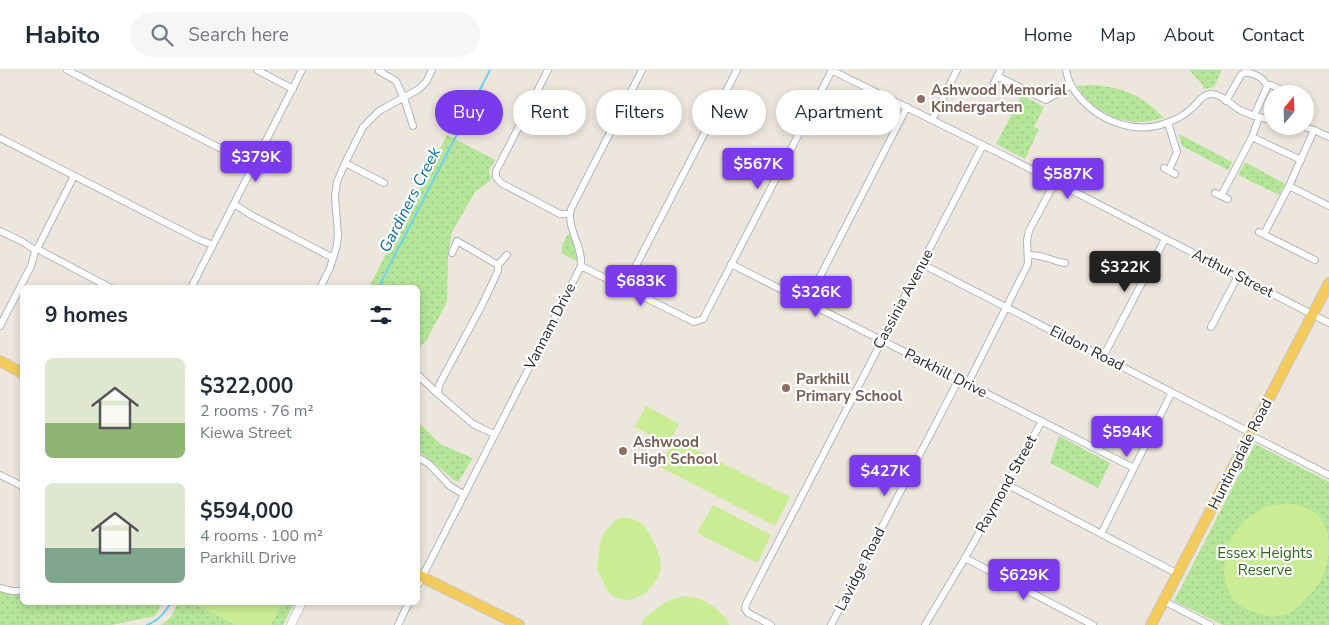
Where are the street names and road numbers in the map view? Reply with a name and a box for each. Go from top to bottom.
street label: Arthur Street [1189,244,1278,302]
street label: Cassinia Avenue [868,245,938,353]
street label: Vannam Drive [519,279,580,374]
street label: Eildon Road [1046,321,1128,375]
street label: Parkhill Drive [901,344,991,402]
street label: Huntingdale Road [1203,395,1277,513]
street label: Raymond Street [971,431,1041,536]
street label: Lavidge Road [830,524,890,614]

